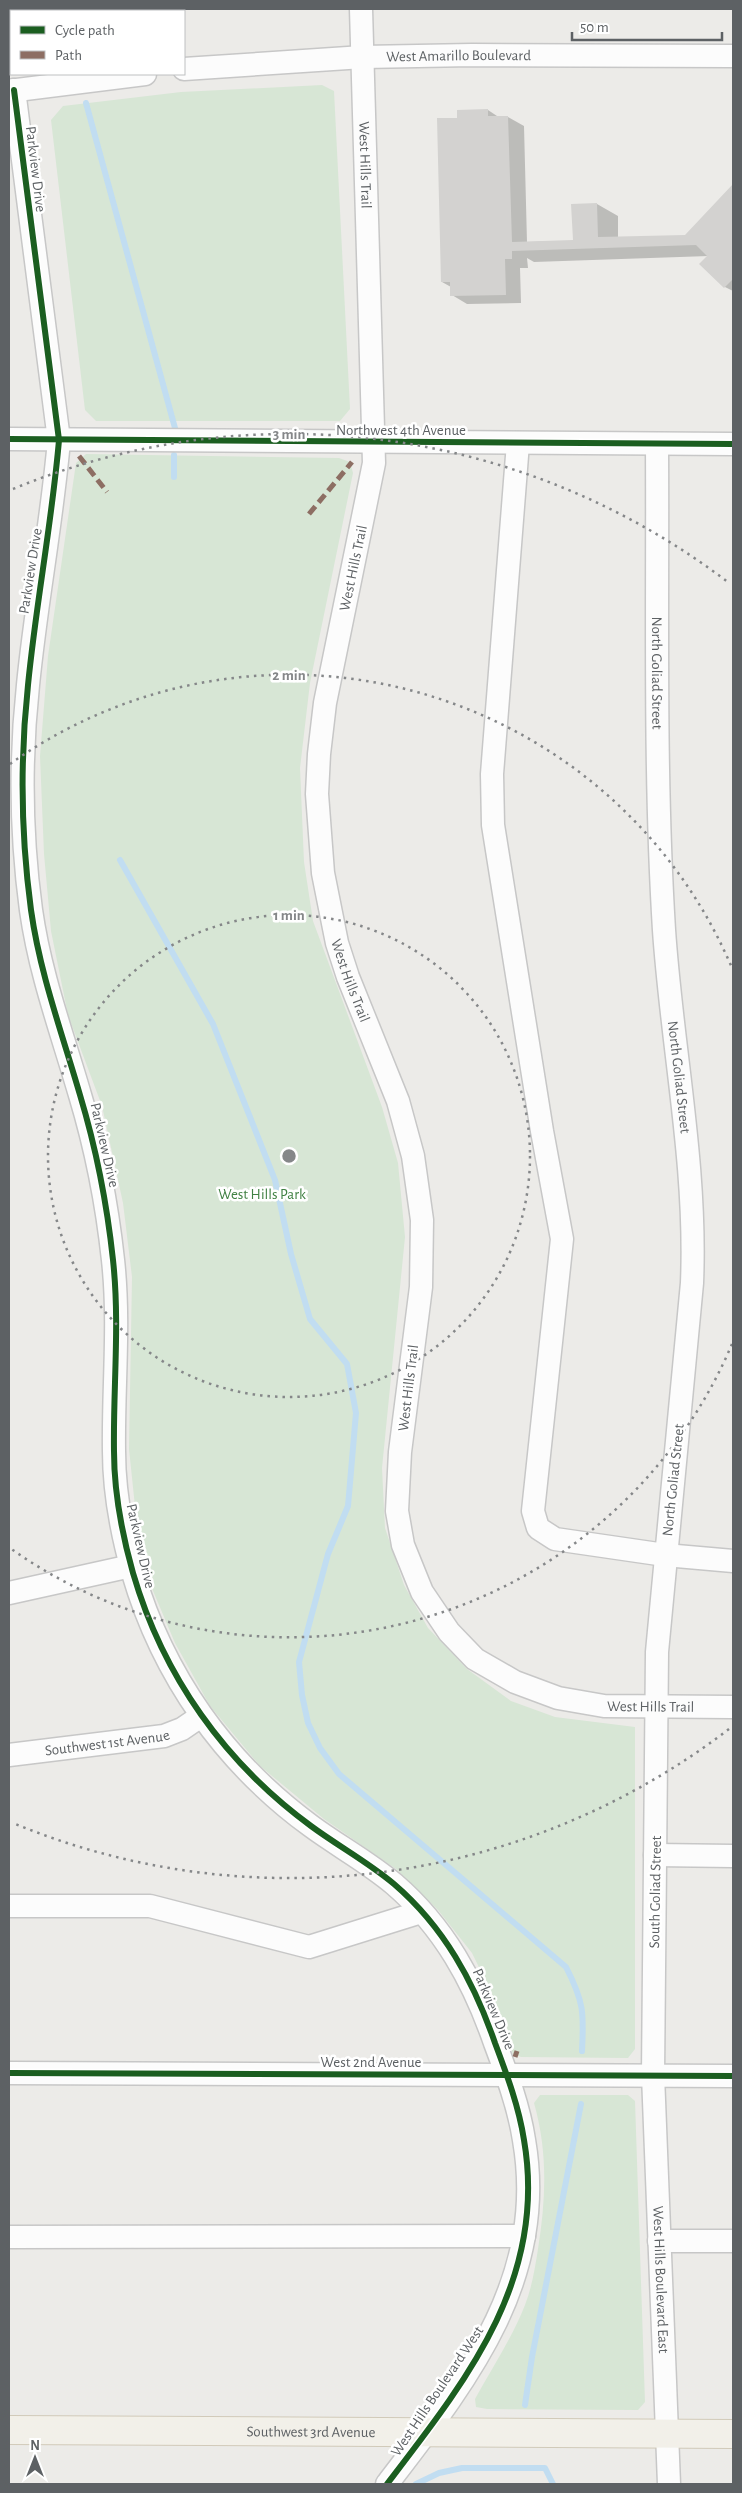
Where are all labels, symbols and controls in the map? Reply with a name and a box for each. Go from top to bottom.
legend [10,10,185,75]
scale bar [572,10,722,42]
text: 50 m [580,20,609,35]
text: Cycle path [55,23,115,38]
text: Path [55,48,82,63]
street label: West Amarillo Boulevard [386,48,531,65]
street label: West Hills Trail [356,121,374,209]
street label: Parkview Drive [23,125,48,213]
street label: Northwest 4th Avenue [336,423,466,438]
text: 3 min [273,427,305,442]
street label: West Hills Trail [337,524,370,612]
street label: Parkview Drive [16,527,45,615]
street label: North Goliad Street [649,616,664,730]
text: 2 min [272,668,306,683]
text: 1 min [273,908,305,923]
street label: West Hills Trail [328,937,372,1024]
street label: North Goliad Street [665,1020,693,1134]
street label: Parkview Drive [87,1101,122,1189]
centre of rings [280,1147,298,1165]
park label: West Hills Park [218,1187,306,1202]
street label: West Hills Trail [396,1344,421,1432]
street label: North Goliad Street [660,1423,687,1537]
street label: Parkview Drive [123,1502,158,1590]
street label: West Hills Trail [607,1699,694,1715]
street label: Southwest 1st Avenue [44,1727,172,1759]
street label: South Goliad Street [647,1835,664,1948]
street label: Parkview Drive [470,1966,517,2052]
street label: West 2nd Avenue [321,2055,422,2070]
street label: West Hills Boulevard East [650,2206,671,2354]
street label: West Hills Boulevard West [388,2323,487,2459]
street label: Southwest 3rd Avenue [247,2424,376,2440]
north arrow [10,2433,60,2483]
text: N [30,2439,40,2453]

